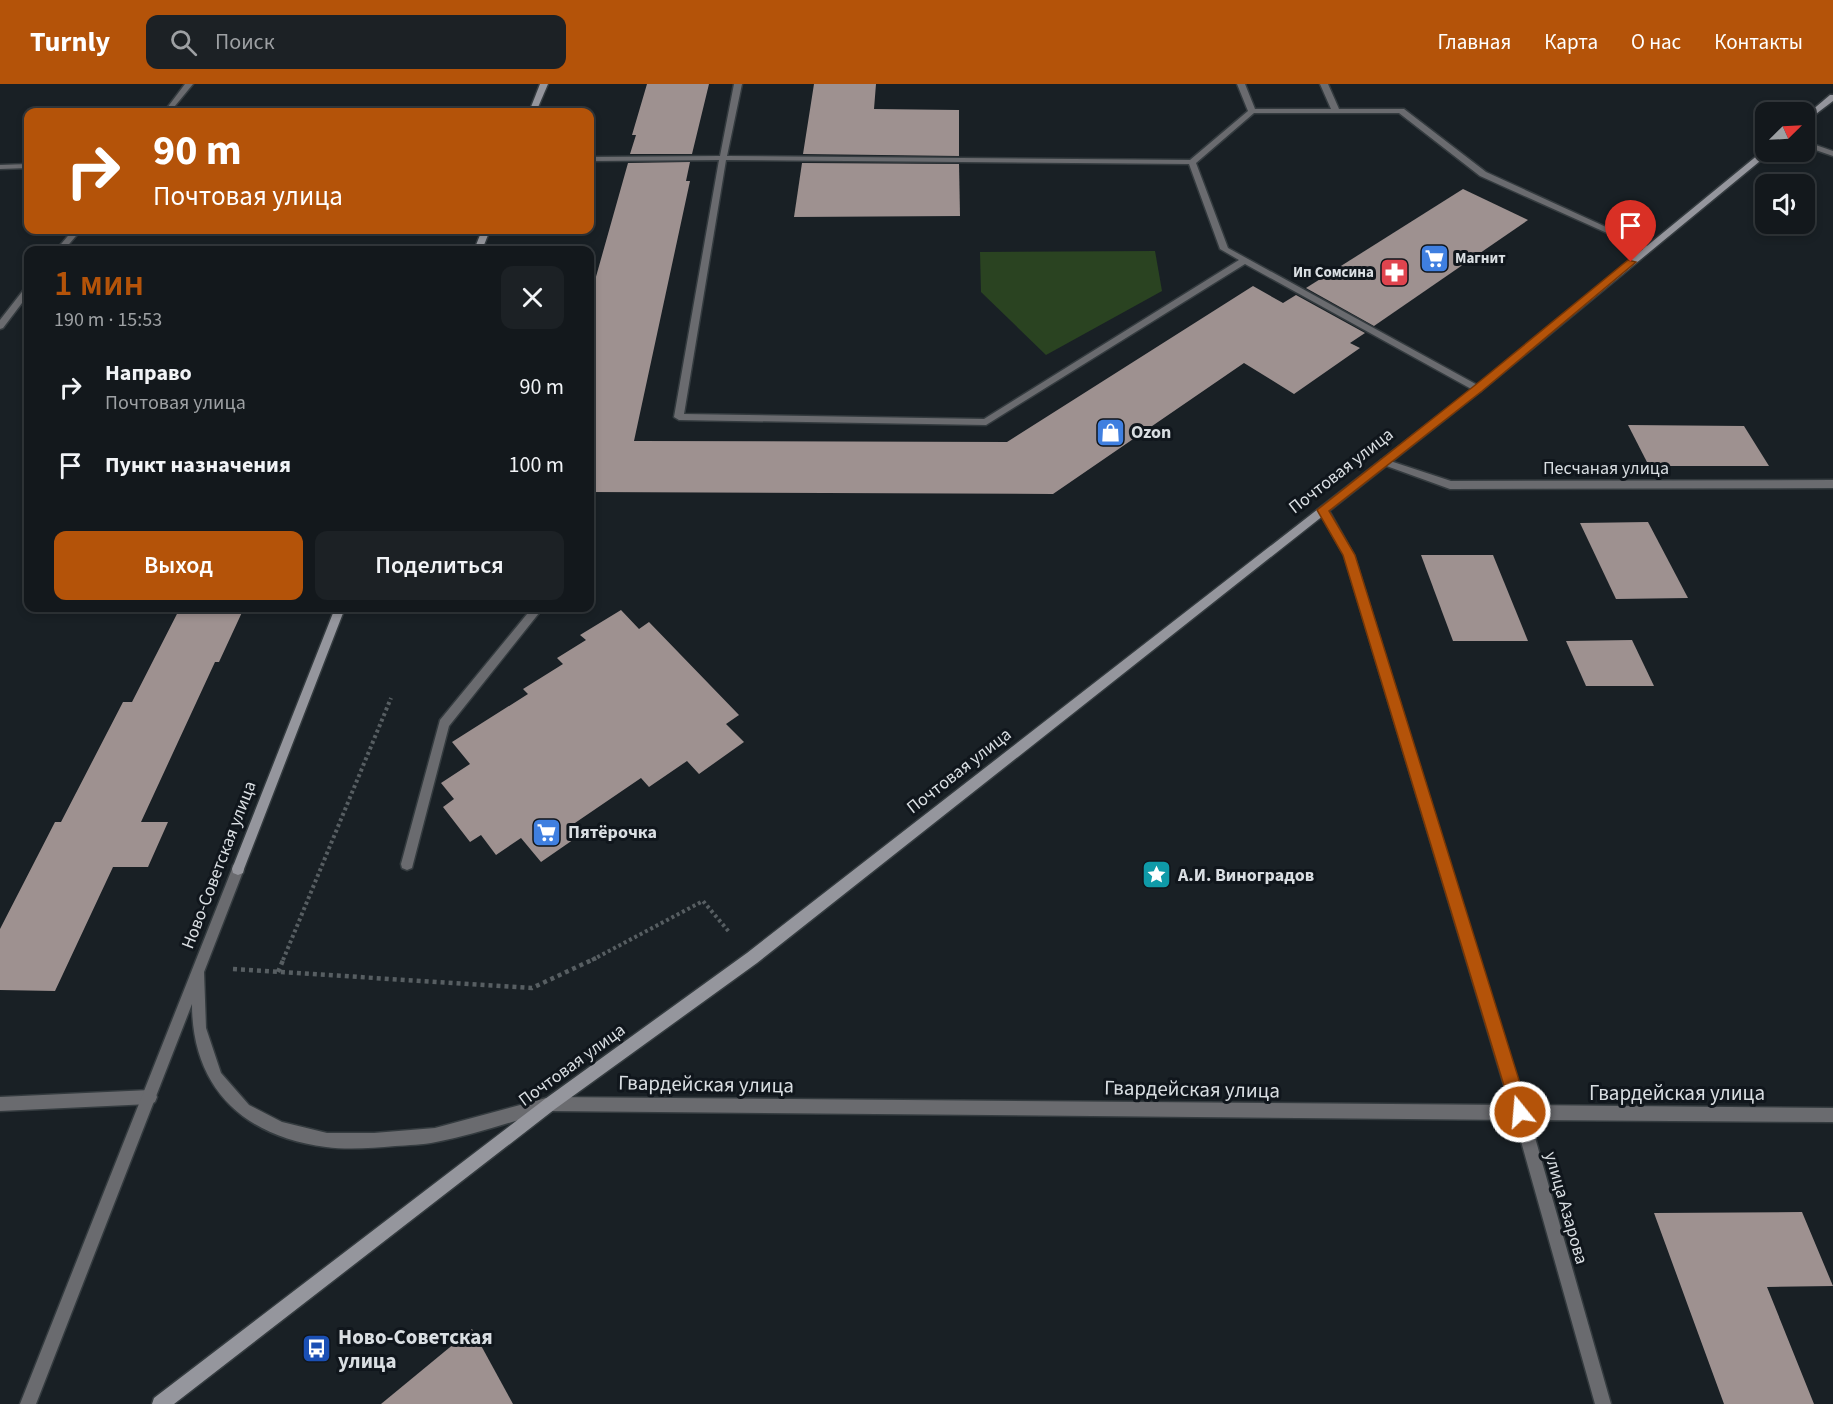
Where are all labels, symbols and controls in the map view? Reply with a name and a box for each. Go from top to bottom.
search box [146,15,566,69]
text: Turnly [30,22,110,62]
icon: search [167,26,200,59]
text: Поиск [215,26,275,58]
text: Главная [1438,27,1511,57]
text: Карта [1544,27,1598,57]
text: О нас [1631,27,1681,57]
text: Контакты [1714,27,1803,57]
north arrow [1755,102,1815,162]
map controls [1755,102,1815,234]
text: 90 m [153,121,242,181]
icon: right [54,132,132,210]
button: sound [1755,174,1815,234]
text: Почтовая улица [153,177,343,216]
pin [1605,200,1656,262]
icon: arrive [1614,209,1647,242]
supermarket icon: Магнит [1418,242,1450,274]
place label: Магнит [1455,248,1506,269]
pharmacy icon: Ип Сомсина [1379,256,1411,288]
text: 1 мин [54,258,144,309]
place label: Ип Сомсина [1293,262,1374,283]
button: close [501,266,564,329]
text: 190 m · 15:53 [54,306,162,334]
text: Направо [105,357,192,389]
icon: right [54,371,87,404]
text: 90 m [519,371,564,403]
text: Почтовая улица [105,389,246,417]
shop icon: Ozon [1094,416,1126,448]
place label: Ozon [1131,420,1171,445]
street label: Почтовая улица [1283,422,1399,520]
icon: arrive [54,449,87,482]
text: Пункт назначения [105,449,291,481]
text: 100 m [509,449,564,481]
street label: Песчаная улица [1543,456,1669,481]
button: Выход [54,531,303,600]
button: Поделиться [315,531,564,600]
street label: Почтовая улица [901,722,1017,820]
street label: Ново-Советская улица [175,777,263,953]
supermarket icon: Пятёрочка [531,816,563,848]
place label: Пятёрочка [568,820,657,845]
place icon: А.И. Виноградов [1141,859,1173,891]
place label: А.И. Виноградов [1177,863,1314,888]
street label: Почтовая улица [513,1018,631,1112]
street label: Гвардейская улица [618,1067,794,1101]
street label: Гвардейская улица [1104,1072,1280,1106]
street label: Гвардейская улица [1589,1078,1765,1108]
position arrow [1488,1080,1552,1144]
street label: улица Азарова [1538,1149,1594,1267]
place label: Ново-Советская улица [338,1322,493,1376]
bus stop icon: Ново-Советская улица [301,1333,333,1365]

